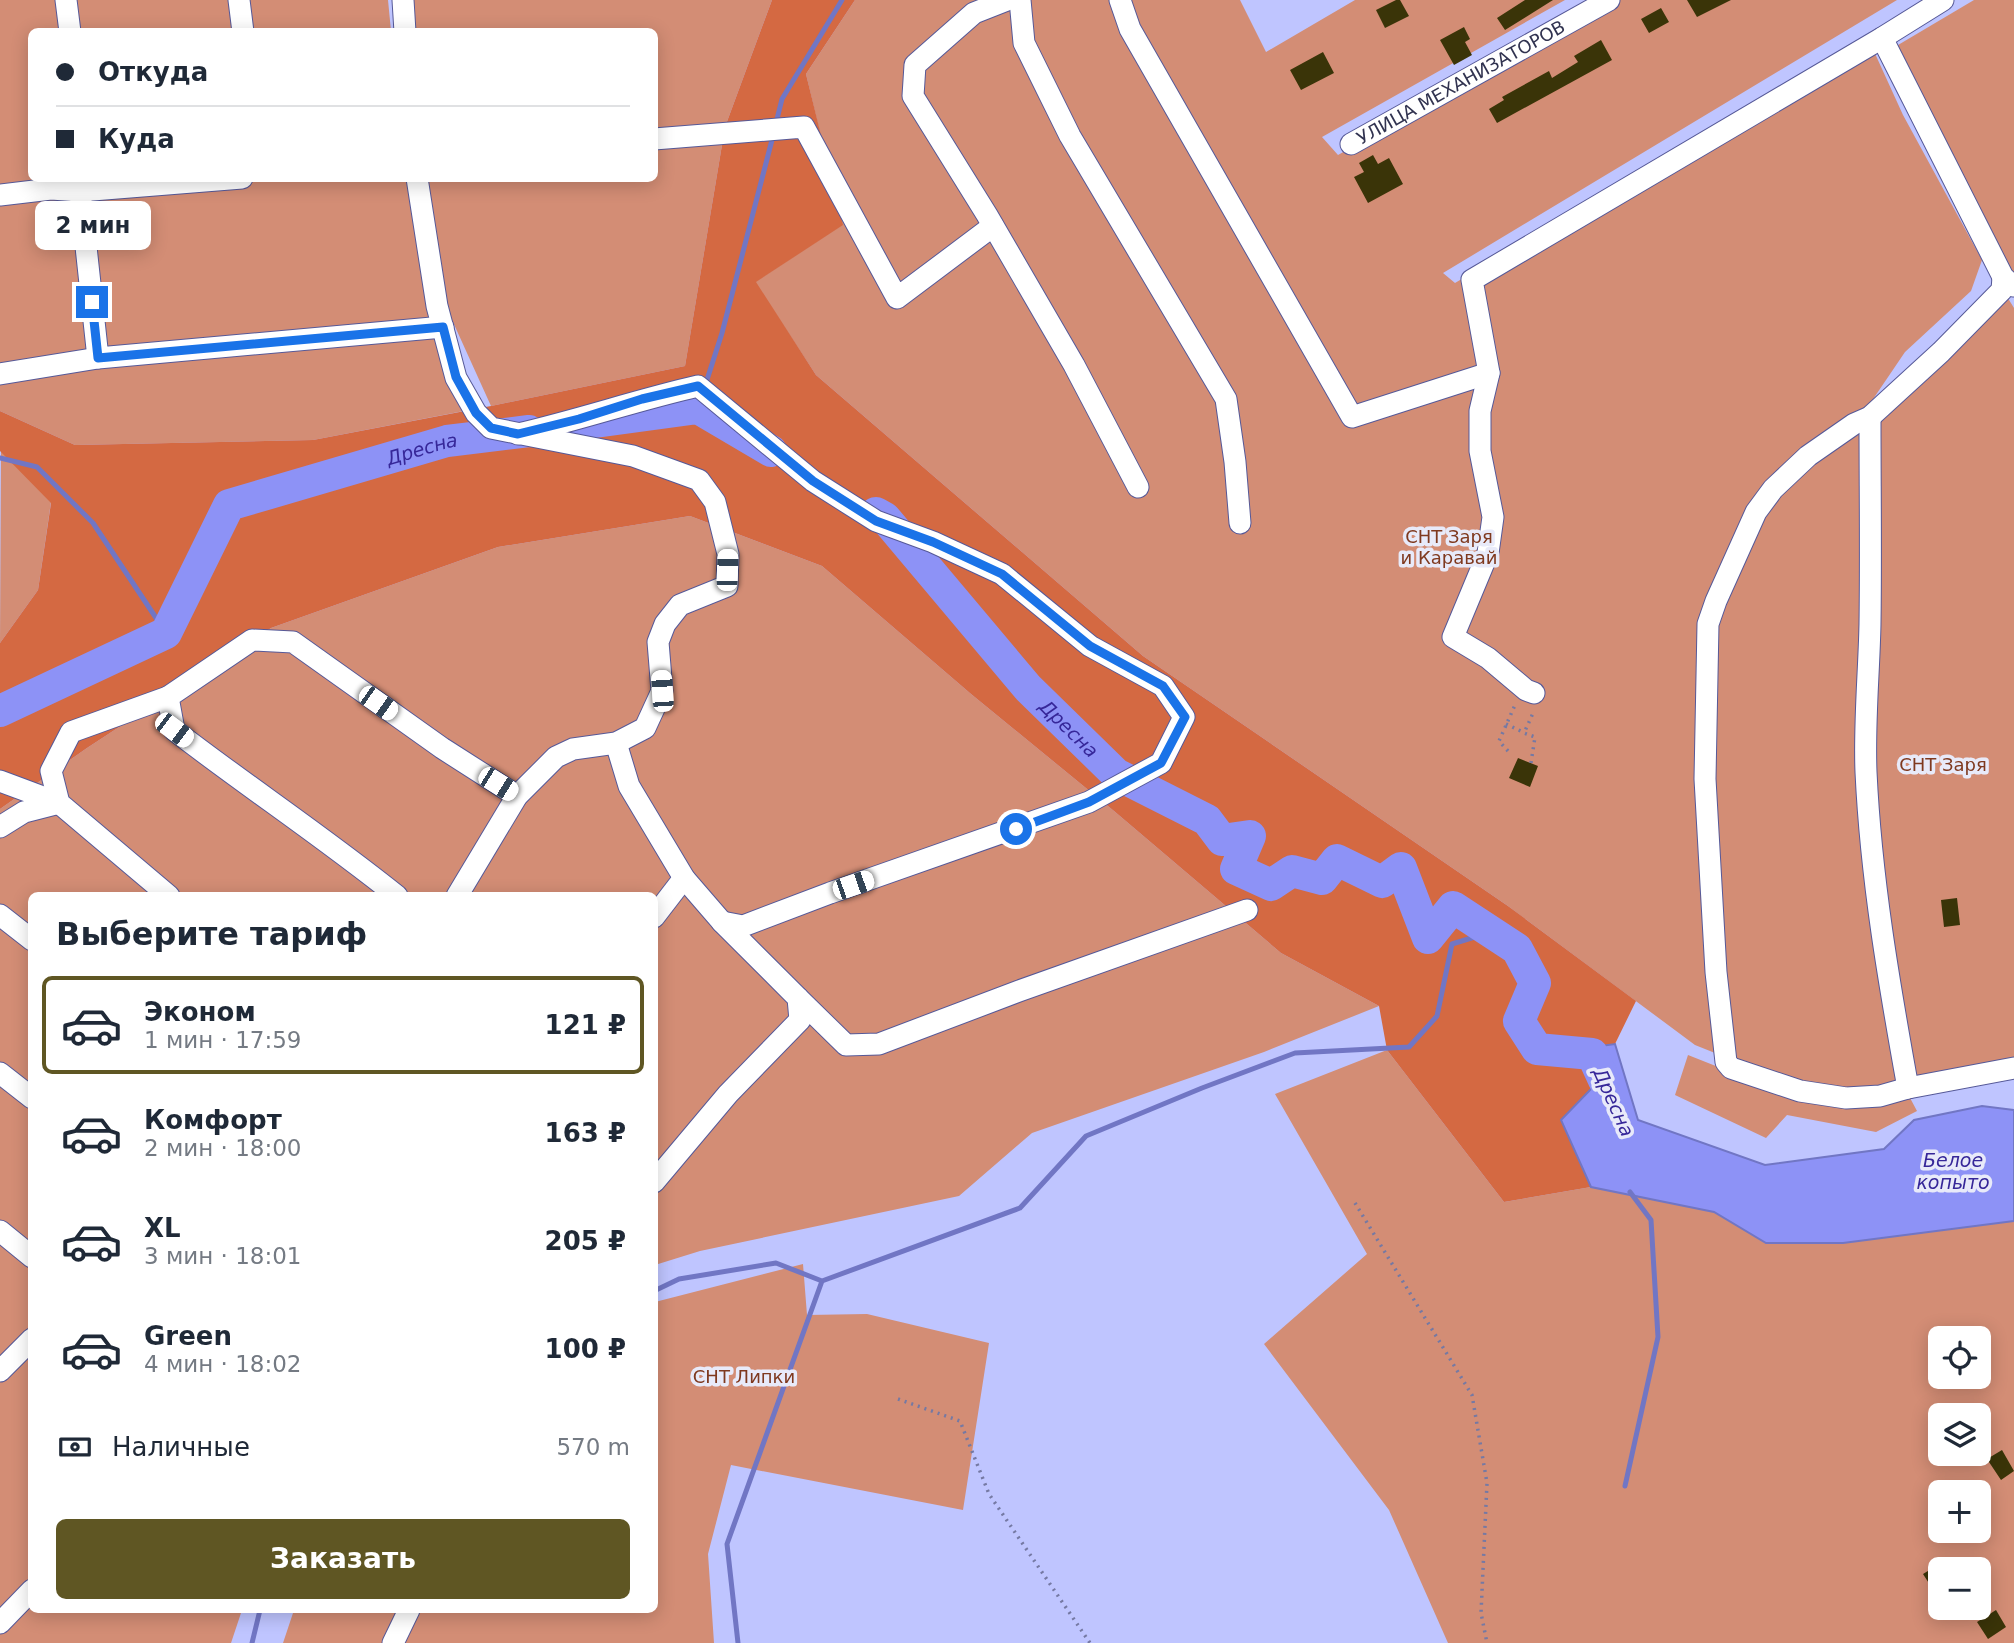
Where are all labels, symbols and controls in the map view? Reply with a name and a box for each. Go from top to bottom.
street label: УЛИЦА МЕХАНИЗАТОРОВ [1353,16,1569,149]
text: Откуда [98,57,208,87]
text: Куда [98,124,175,154]
callout: 2 мин [34,201,150,250]
text: 2 мин [56,212,130,238]
route end [76,286,108,318]
water label: Дресна [383,429,459,470]
park label: СНТ Заря и Каравай [1400,526,1498,568]
car [716,549,739,591]
car [651,669,674,713]
car [355,682,402,724]
water label: Дресна [1035,694,1103,762]
car [151,709,198,751]
park label: СНТ Заря [1899,754,1987,775]
car [475,764,522,804]
route start [1000,813,1032,845]
car [830,868,877,902]
text: Выберите тариф [56,915,367,953]
icon: car [60,994,123,1057]
text: Эконом [144,997,256,1027]
text: 121 ₽ [545,1010,626,1040]
text: 1 мин · 17:59 [144,1027,302,1053]
water label: Дресна [1589,1063,1639,1140]
icon: car [60,1102,123,1165]
text: Комфорт [144,1105,282,1135]
text: 163 ₽ [545,1118,626,1148]
text: 2 мин · 18:00 [144,1135,302,1161]
water label: Белое копыто [1916,1149,1990,1193]
icon: car [60,1210,123,1273]
text: XL [144,1213,181,1243]
text: 205 ₽ [545,1226,626,1256]
text: 3 мин · 18:01 [144,1243,302,1269]
icon: car [60,1318,123,1381]
text: Green [144,1321,232,1351]
map controls [1928,1326,1991,1620]
button: locate [1928,1326,1991,1389]
text: 100 ₽ [545,1334,626,1364]
text: 4 мин · 18:02 [144,1351,302,1377]
park label: СНТ Липки [693,1366,795,1387]
button: layers [1928,1403,1991,1466]
icon: cash [56,1428,94,1466]
text: Наличные [112,1432,250,1462]
text: 570 m [556,1434,630,1460]
button: + [1928,1480,1991,1543]
button: Заказать [56,1519,630,1599]
button: − [1928,1557,1991,1620]

